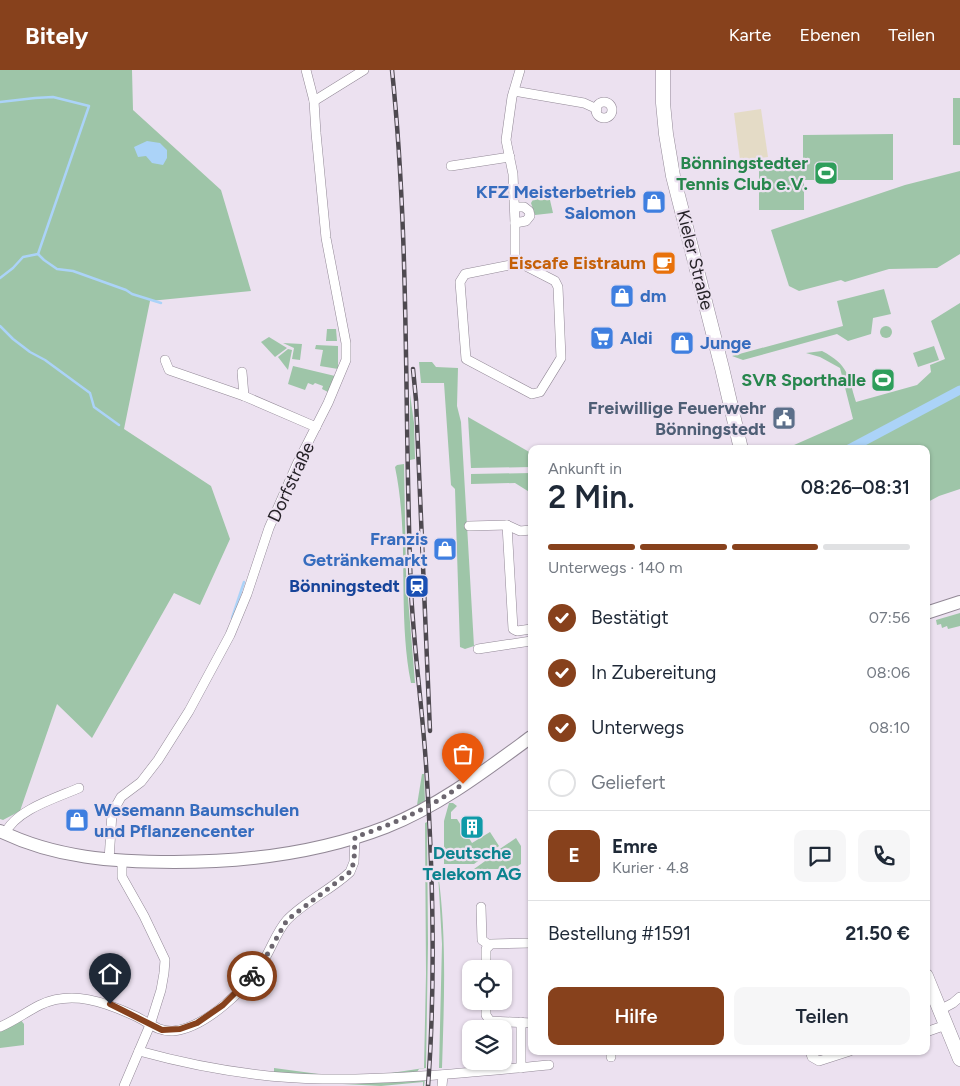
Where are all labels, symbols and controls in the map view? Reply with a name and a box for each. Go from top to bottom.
text: Bitely [25,21,88,50]
text: Karte [729,24,771,46]
text: Ebenen [799,24,860,46]
text: Teilen [888,24,935,46]
place label: Bönningstedter Tennis Club e.V. [676,152,808,195]
sports icon: Bönningstedter Tennis Club e.V. [813,160,839,186]
place label: KFZ Meisterbetrieb Salomon [476,181,636,224]
shop icon: KFZ Meisterbetrieb Salomon [641,189,667,215]
street label: Kieler Straße [672,208,718,313]
cafe icon: Eiscafe Eistraum [651,250,677,276]
place label: Eiscafe Eistraum [508,252,646,274]
shop icon: dm [609,283,635,309]
place label: dm [640,285,666,307]
supermarket icon: Aldi [589,325,615,351]
place label: Aldi [620,327,653,349]
shop icon: Junge [669,330,695,356]
place label: Junge [700,332,751,354]
sports icon: SVR Sporthalle [870,367,896,393]
place label: SVR Sporthalle [741,369,866,391]
place label: Freiwillige Feuerwehr Bönningstedt [588,397,766,440]
public building icon: Freiwillige Feuerwehr Bönningstedt [771,405,797,431]
street label: Dorfstraße [263,438,319,526]
text: Ankunft in [548,459,622,478]
text: 08:26–08:31 [801,476,910,499]
text: 2 Min. [548,478,635,516]
place label: Franzis Getränkemarkt [303,528,429,571]
shop icon: Franzis Getränkemarkt [432,536,458,562]
text: Unterwegs · 140 m [548,558,683,577]
station icon: Bönningstedt [404,573,430,599]
place label: Bönningstedt [289,575,400,597]
icon: check [548,604,576,632]
text: Bestätigt [591,606,669,629]
text: 07:56 [869,608,910,627]
icon: check [548,659,576,687]
text: In Zubereitung [591,661,716,684]
text: 08:06 [867,663,910,682]
icon: check [548,714,576,742]
text: Unterwegs [591,716,684,739]
text: 08:10 [869,718,910,737]
pin [442,733,484,784]
icon: bag [449,740,477,768]
text: Geliefert [591,771,666,794]
place label: Wesemann Baumschulen und Pflanzencenter [94,799,299,842]
shop icon: Wesemann Baumschulen und Pflanzencenter [64,807,90,833]
building icon: Deutsche Telekom AG [459,814,485,840]
button: chat [794,830,846,882]
button: phone [858,830,910,882]
text: Emre [612,835,658,858]
place label: Deutsche Telekom AG [423,842,521,885]
text: E [568,844,580,867]
text: Kurier · 4.8 [612,858,689,877]
text: Bestellung #1591 [548,922,691,945]
text: 21.50 € [845,922,910,945]
courier [227,951,277,1001]
pin [89,953,131,1004]
icon: home [96,960,124,988]
map controls [462,960,512,1070]
button: locate [462,960,512,1010]
icon: bike [238,962,266,990]
button: Hilfe [548,987,724,1045]
button: Teilen [734,987,910,1045]
button: layers [462,1020,512,1070]

